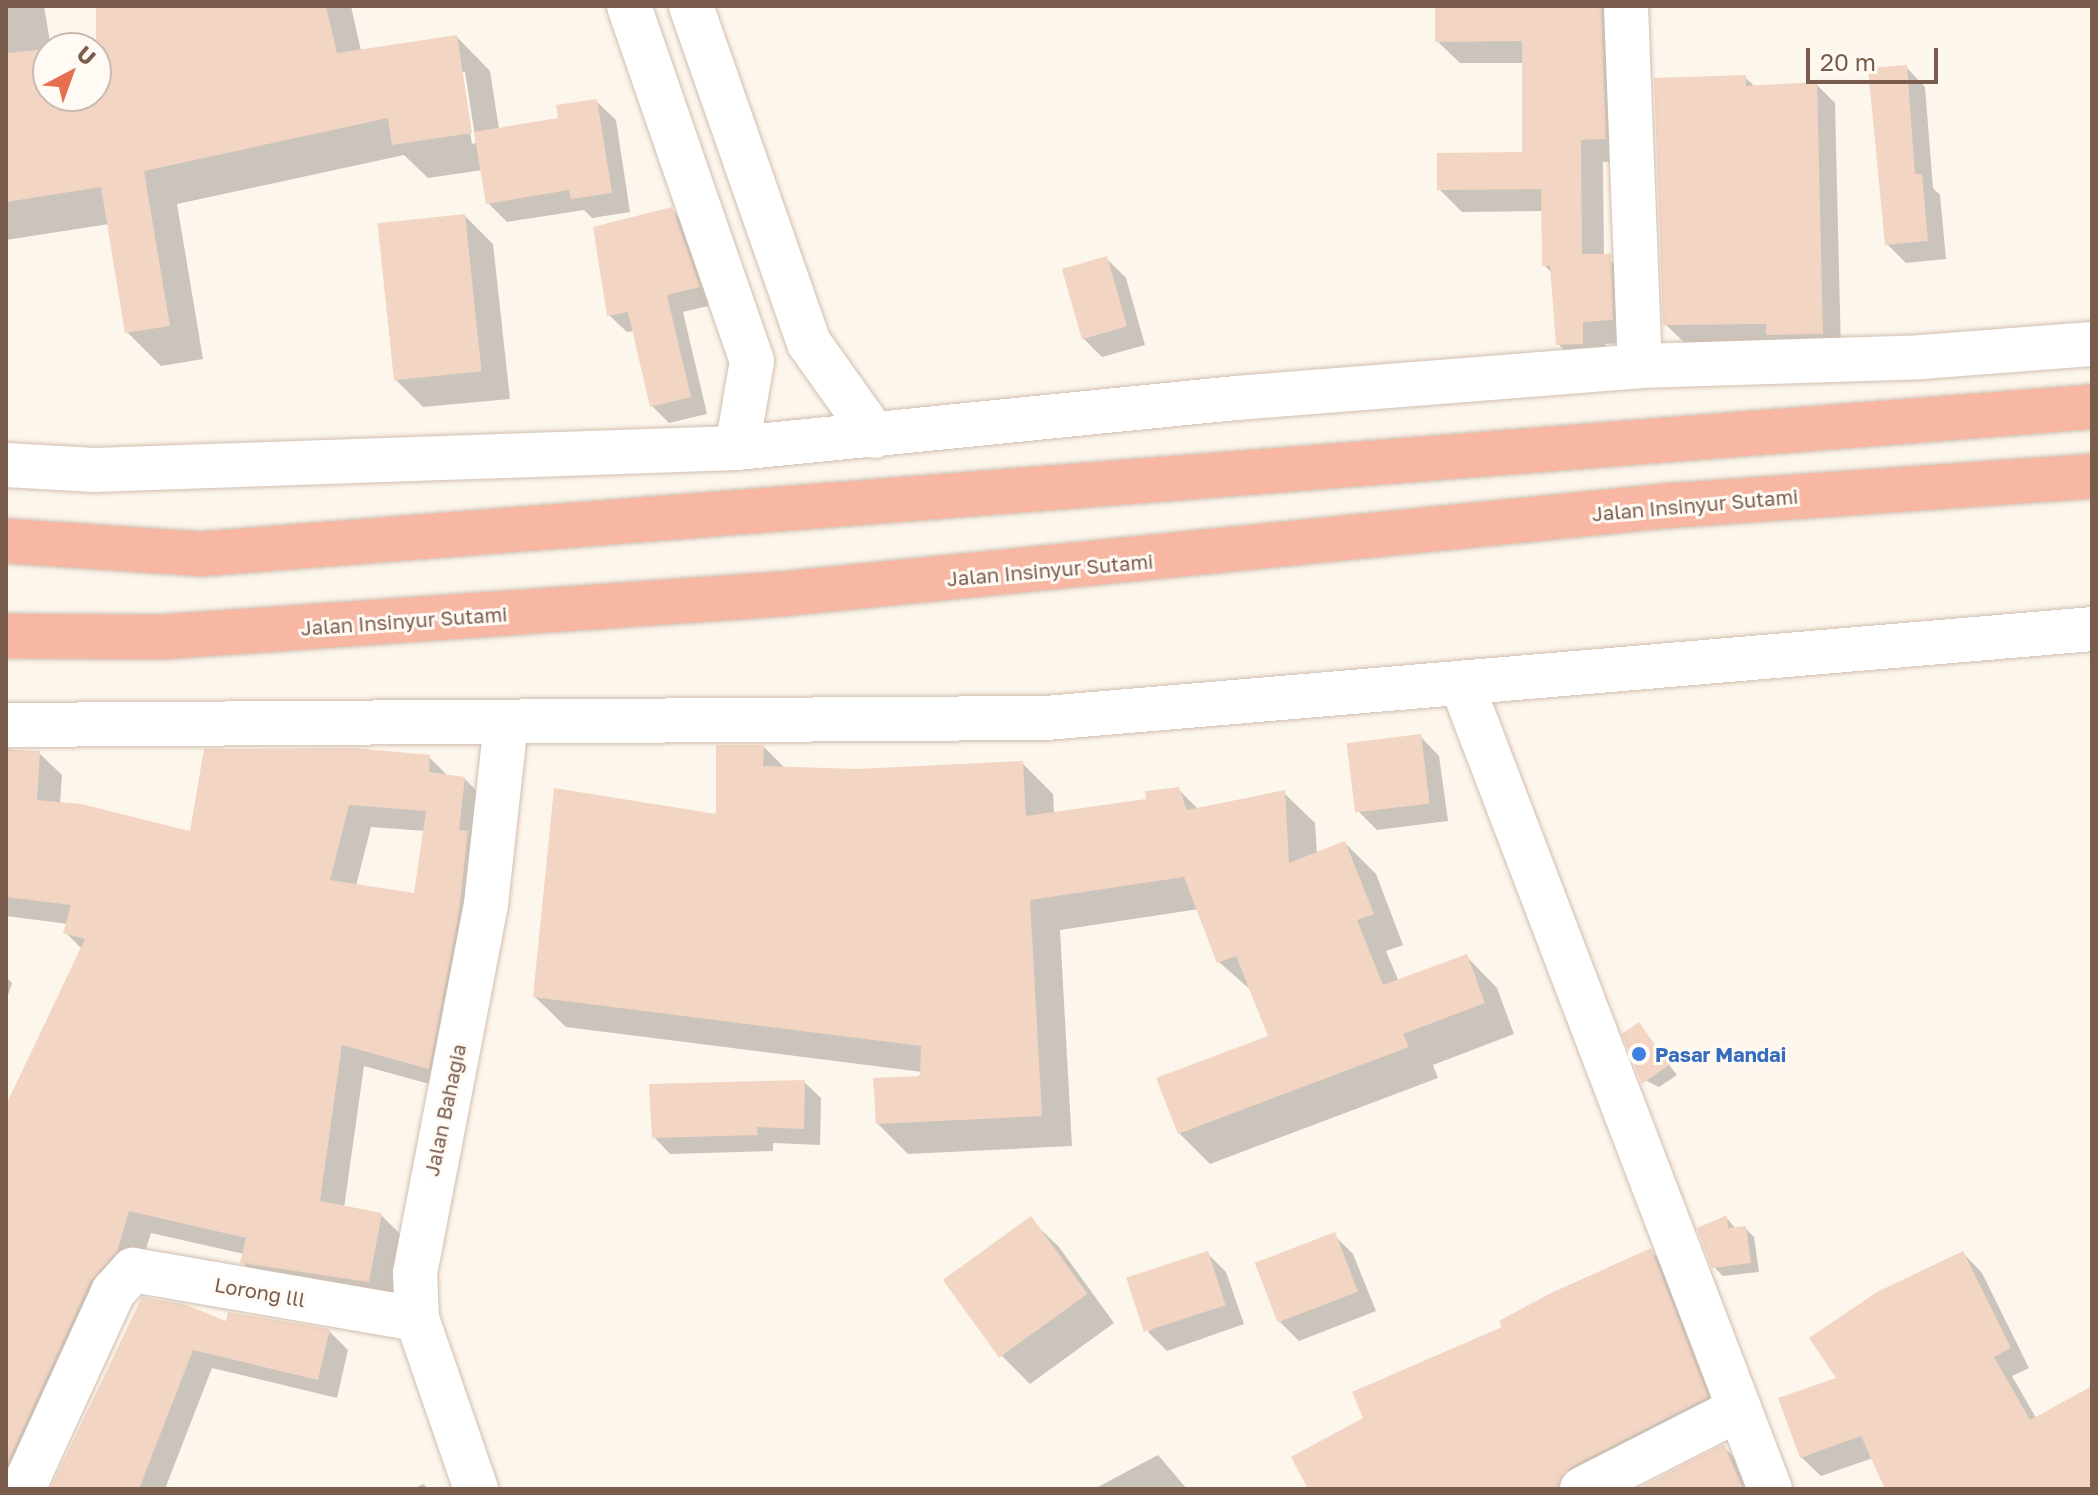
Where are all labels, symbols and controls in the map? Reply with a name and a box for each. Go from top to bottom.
north arrow [32,32,112,112]
scale bar [1810,32,1942,82]
text: U [72,40,102,70]
text: 20 m [1820,47,1876,76]
street label: Jalan Insinyur Sutami [1591,484,1799,526]
street label: Jalan Insinyur Sutami [946,549,1154,591]
street label: Jalan Insinyur Sutami [300,602,508,640]
street label: Jalan Bahagia [419,1042,471,1178]
place label: Pasar Mandai [1655,1042,1786,1066]
marker: Pasar Mandai [1630,1045,1648,1063]
street label: Lorong lll [213,1272,307,1312]

